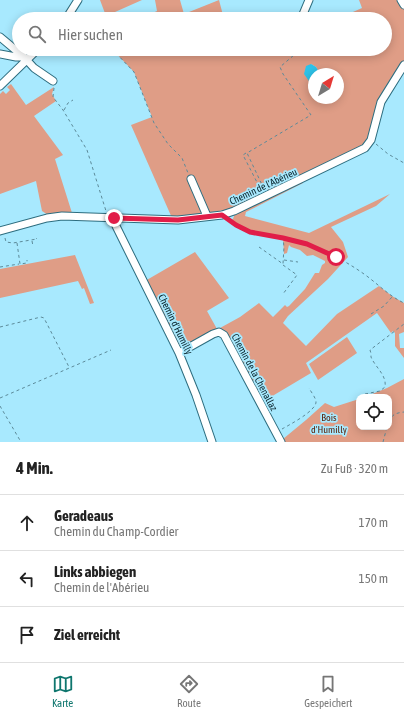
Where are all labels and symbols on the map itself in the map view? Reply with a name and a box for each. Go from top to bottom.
north arrow [308,68,344,104]
street label: Chemin de l'Abérieu [228,166,299,207]
route end [105,209,123,227]
route start [327,248,345,266]
street label: Chemin d'Humilly [156,292,195,356]
street label: Chemin de la Chenallaz [230,332,280,413]
park label: Bois d'Humilly [311,412,347,435]

